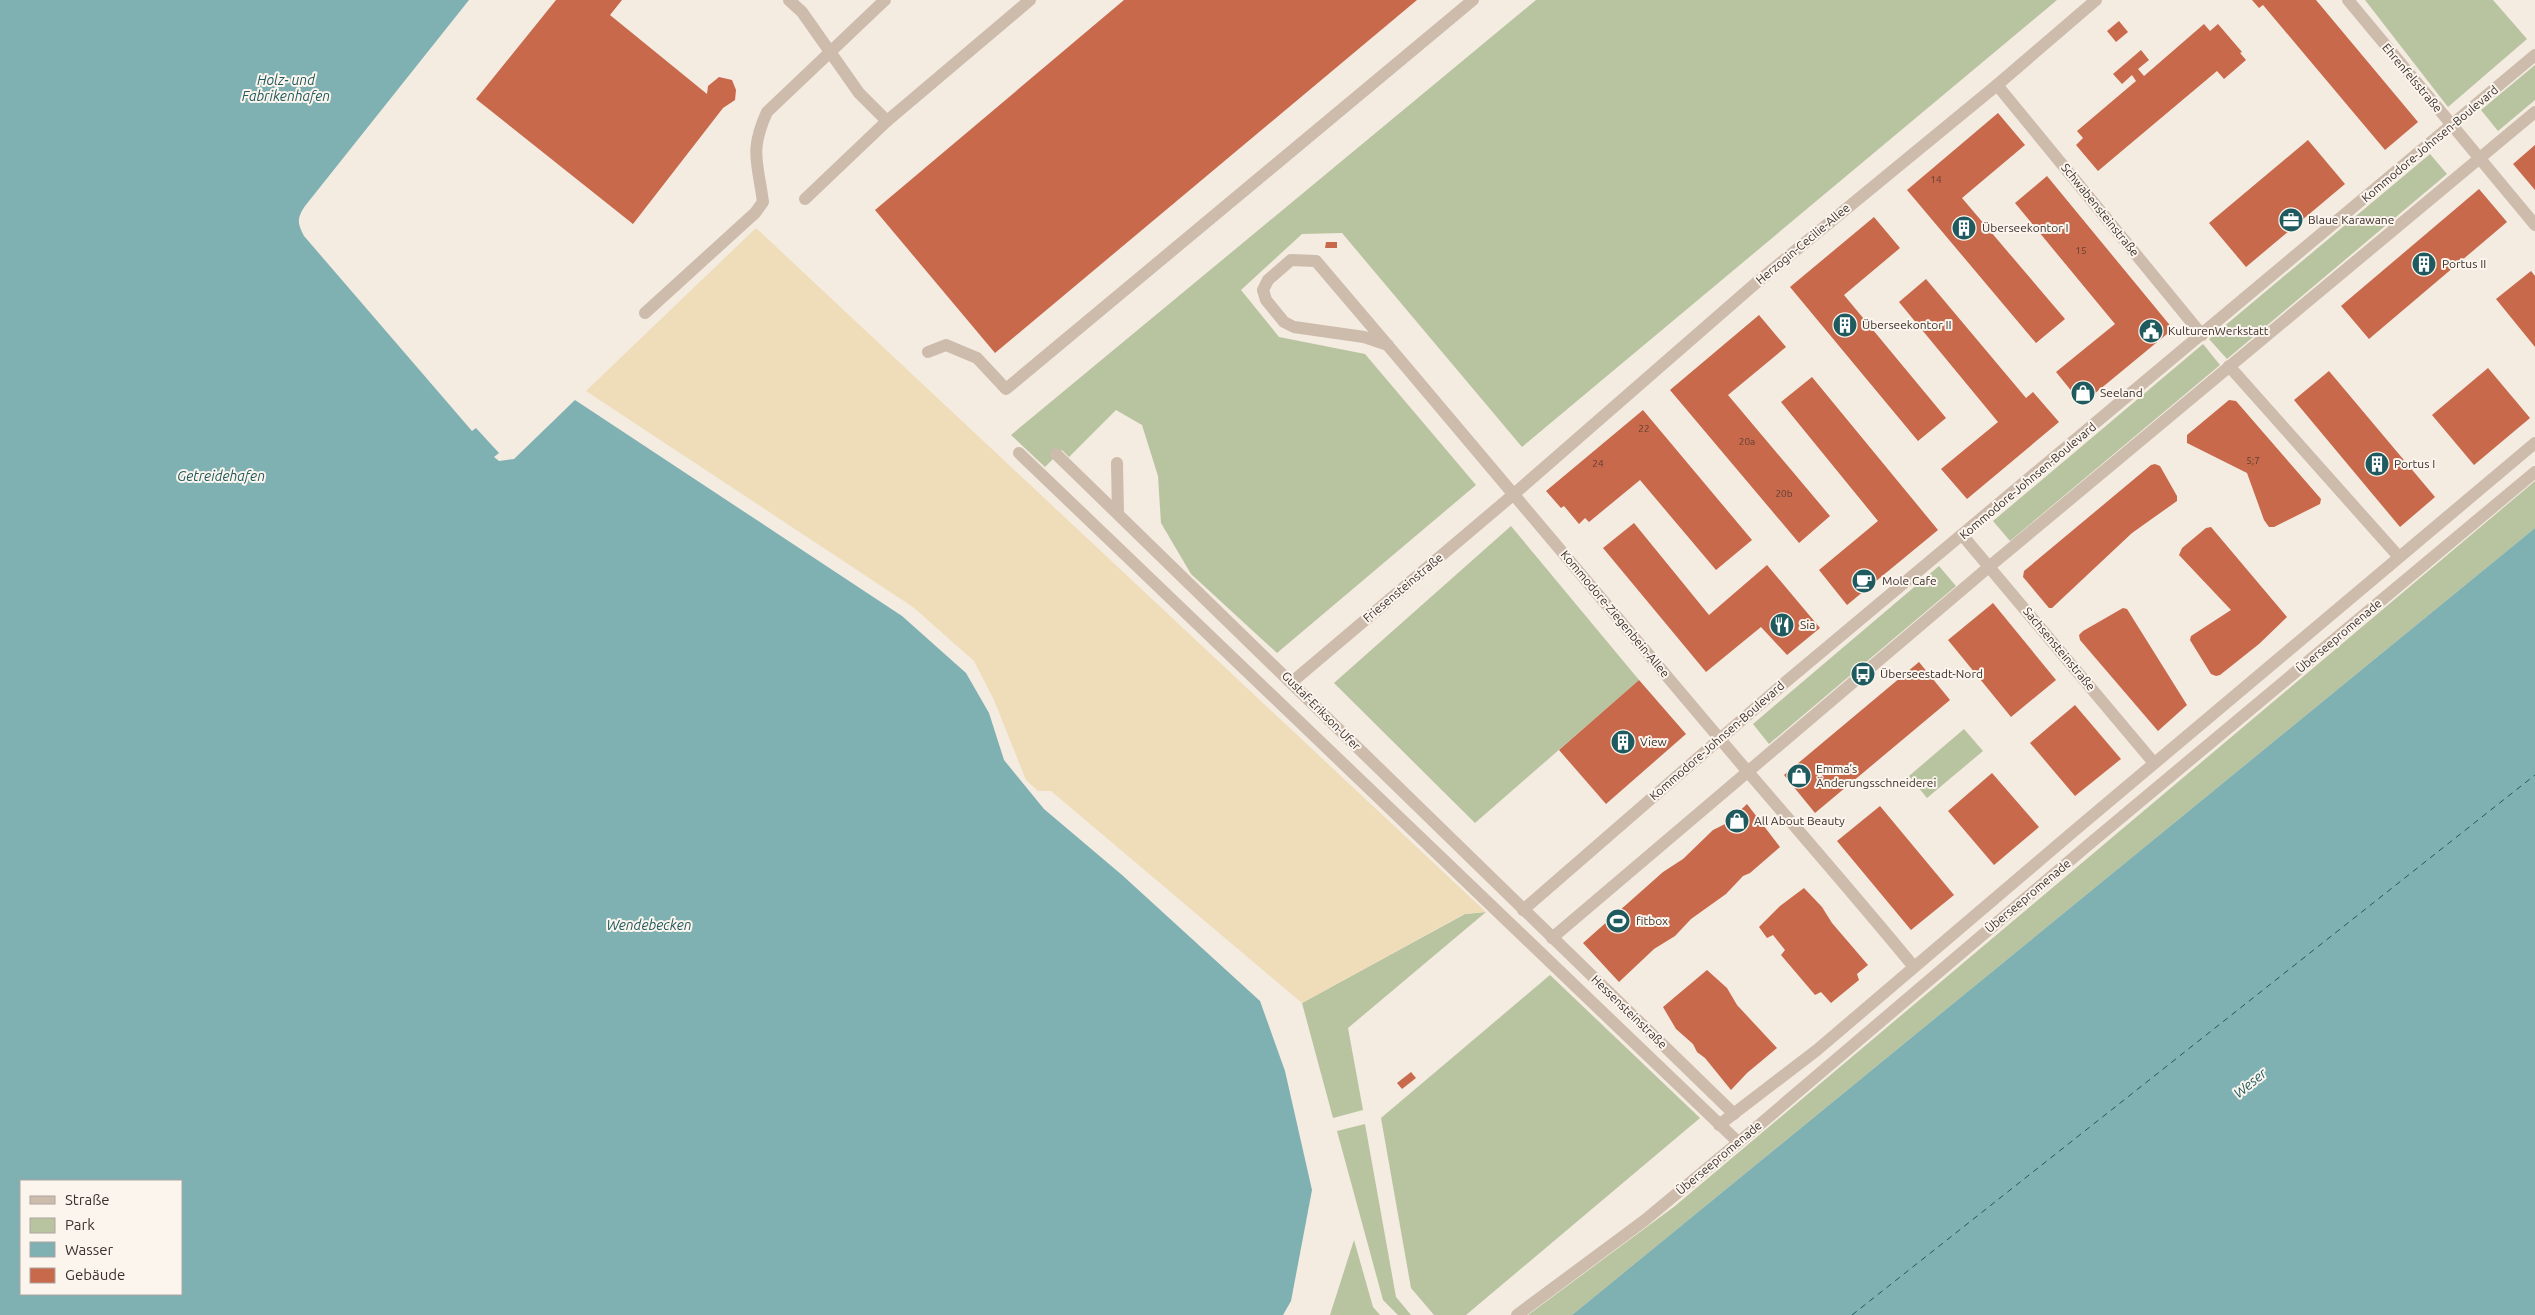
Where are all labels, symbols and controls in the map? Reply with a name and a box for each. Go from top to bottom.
street label: Ehrenfelsstraße [2380,41,2445,115]
water label: Holz- und Fabrikenhafen [242,72,330,104]
street label: Kommodore-Johnsen-Boulevard [2359,83,2500,205]
street label: Schwabensteinstraße [2059,161,2142,259]
house number: 14 [1930,174,1942,185]
street label: Herzogin-Cecilie-Allee [1753,201,1852,287]
office icon: Blaue Karawane [2278,207,2304,233]
place label: Blaue Karawane [2308,213,2394,226]
building icon: Überseekontor I [1951,215,1977,241]
place label: Überseekontor I [1982,221,2069,234]
house number: 15 [2075,245,2087,256]
building icon: Portus II [2411,251,2437,277]
place label: Portus II [2442,257,2486,270]
building icon: Überseekontor II [1832,312,1858,338]
place label: Überseekontor II [1862,318,1952,331]
public building icon: KulturenWerkstatt [2138,318,2164,344]
place label: KulturenWerkstatt [2168,324,2269,337]
shop icon: Seeland [2070,380,2096,406]
place label: Seeland [2100,386,2143,399]
street label: Kommodore-Johnsen-Boulevard [1957,420,2098,542]
house number: 22 [1638,423,1650,434]
house number: 20a [1739,436,1755,447]
building icon: Portus I [2364,451,2390,477]
house number: 5;7 [2246,455,2260,466]
place label: Portus I [2394,457,2435,470]
house number: 24 [1592,458,1604,469]
water label: Getreidehafen [177,468,265,484]
house number: 20b [1775,488,1793,499]
street label: Kommodore-Ziegenbein-Allee [1558,548,1672,680]
street label: Friesensteinstraße [1360,551,1445,625]
cafe icon: Mole Cafe [1851,568,1877,594]
place label: Mole Cafe [1882,574,1937,587]
street label: Überseepromenade [2293,596,2384,675]
street label: Sachsensteinstraße [2021,605,2098,693]
restaurant icon: Sia [1769,612,1795,638]
place label: Sia [1800,618,1815,631]
bus stop icon: Überseestadt-Nord [1850,661,1876,687]
place label: Überseestadt-Nord [1880,667,1983,680]
street label: Gustaf-Erikson-Ufer [1279,669,1364,753]
street label: Kommodore-Johnsen-Boulevard [1647,679,1787,803]
building icon: View [1610,729,1636,755]
place label: View [1640,735,1668,748]
place label: Emma’s Änderungsschneiderei [1816,762,1936,789]
shop icon: Emma’s Änderungsschneiderei [1786,763,1812,789]
shop icon: All About Beauty [1724,808,1750,834]
place label: All About Beauty [1754,814,1845,827]
street label: Überseepromenade [1982,856,2073,935]
sports icon: fitbox [1605,908,1631,934]
place label: fitbox [1636,914,1668,927]
water label: Wendebecken [606,917,692,933]
street label: Hessensteinstraße [1589,972,1670,1051]
water label: Weser [2230,1065,2270,1101]
street label: Überseepromenade [1673,1118,1764,1197]
legend [20,1180,182,1295]
text: Straße [65,1191,109,1208]
text: Park [65,1216,95,1233]
text: Wasser [65,1241,114,1258]
text: Gebäude [65,1266,125,1283]

